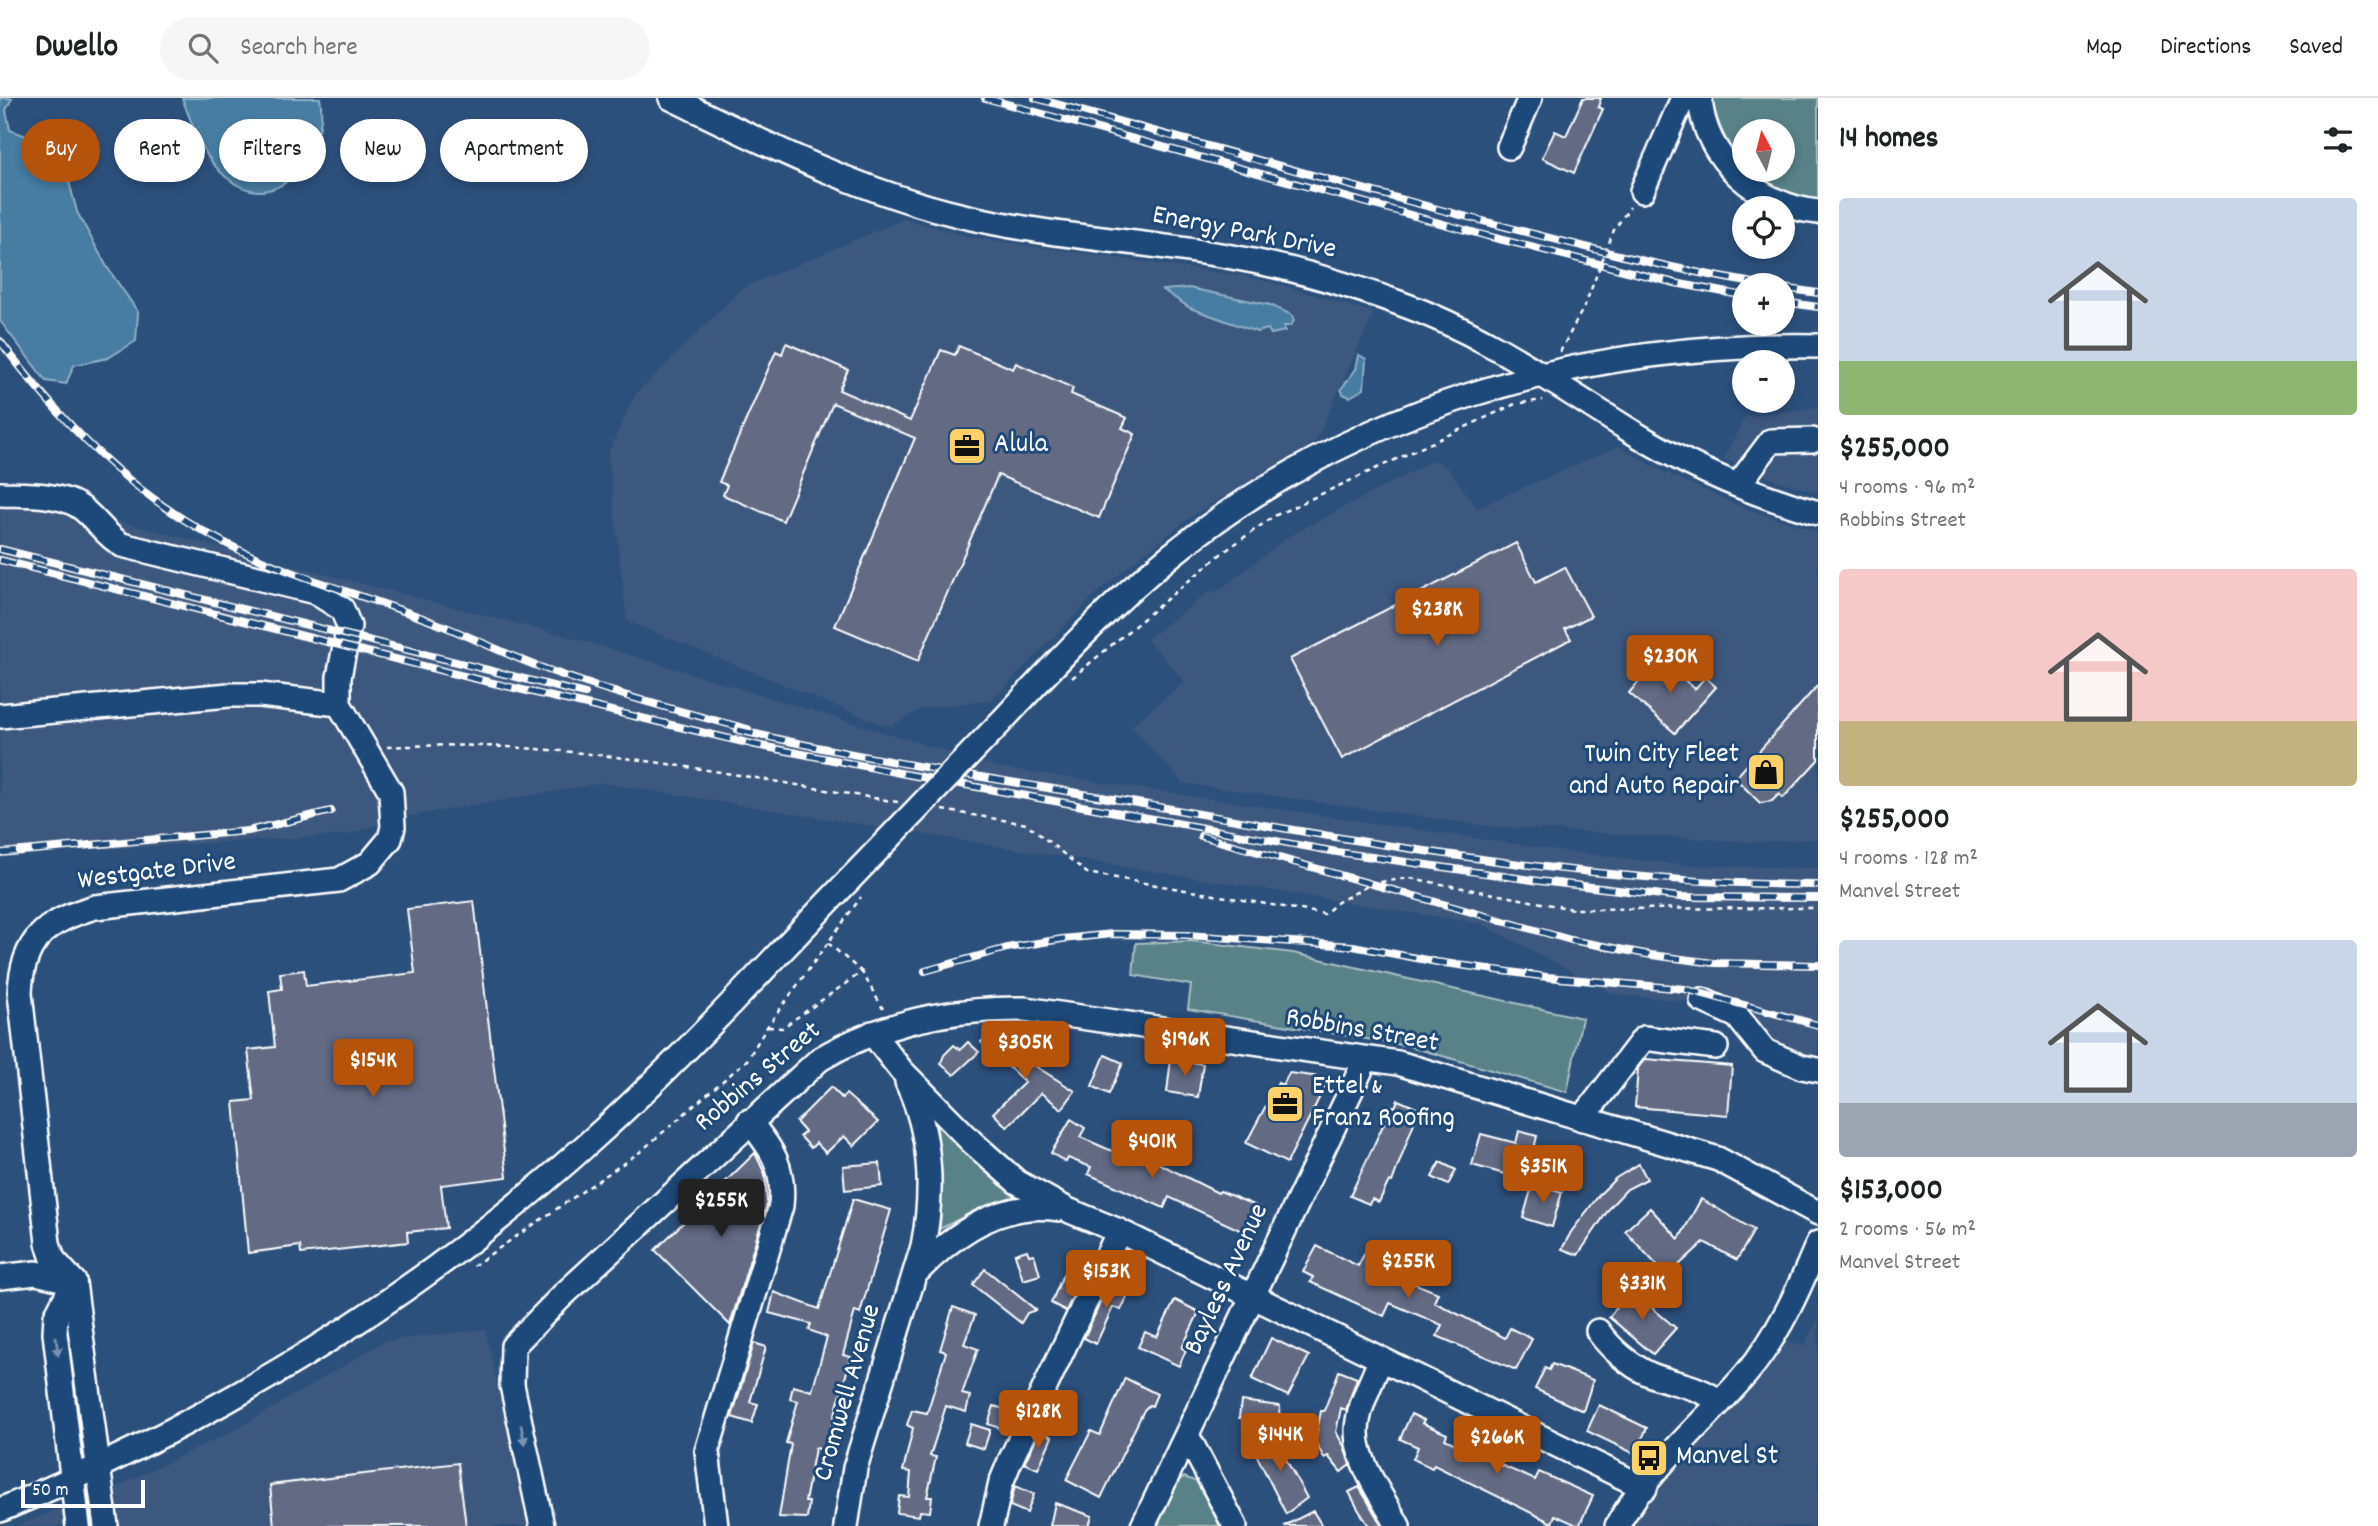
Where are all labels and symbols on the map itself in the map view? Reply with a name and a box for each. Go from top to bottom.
north arrow [1732,119,1796,182]
street label: Energy Park Drive [1149,197,1339,271]
office icon: Alula [946,425,988,467]
place label: Alula [994,426,1049,466]
pin: $238K [1388,588,1486,648]
pin: $230K [1621,636,1719,695]
place label: Twin City Fleet and Auto Repair [1569,736,1740,808]
shop icon: Twin City Fleet and Auto Repair [1745,751,1787,793]
street label: Westgate Drive [76,843,238,903]
street label: Robbins Street [1282,999,1442,1065]
street label: Robbins Street [687,1013,831,1143]
pin: $196K [1136,1018,1234,1078]
pin: $305K [976,1021,1074,1081]
pin: $154K [324,1040,422,1099]
place label: Ettel & Franz Roofing [1312,1068,1455,1140]
office icon: Ettel & Franz Roofing [1264,1083,1306,1125]
pin: $401K [1103,1121,1201,1180]
pin: $351K [1494,1146,1592,1205]
pin: $255K [672,1180,770,1239]
street label: Bayless Avenue [1175,1198,1281,1362]
pin: $255K [1359,1240,1457,1300]
pin: $153K [1057,1250,1155,1310]
pin: $331K [1593,1262,1691,1322]
street label: Cromwell Avenue [805,1300,893,1486]
one-way arrow [51,1335,62,1357]
pin: $128K [989,1390,1087,1450]
pin: $144K [1231,1414,1329,1473]
pin: $266K [1448,1416,1546,1476]
one-way arrow [517,1424,528,1446]
bus stop icon: Manvel St [1628,1437,1670,1479]
place label: Manvel St [1676,1438,1778,1478]
scale bar [21,1477,145,1509]

